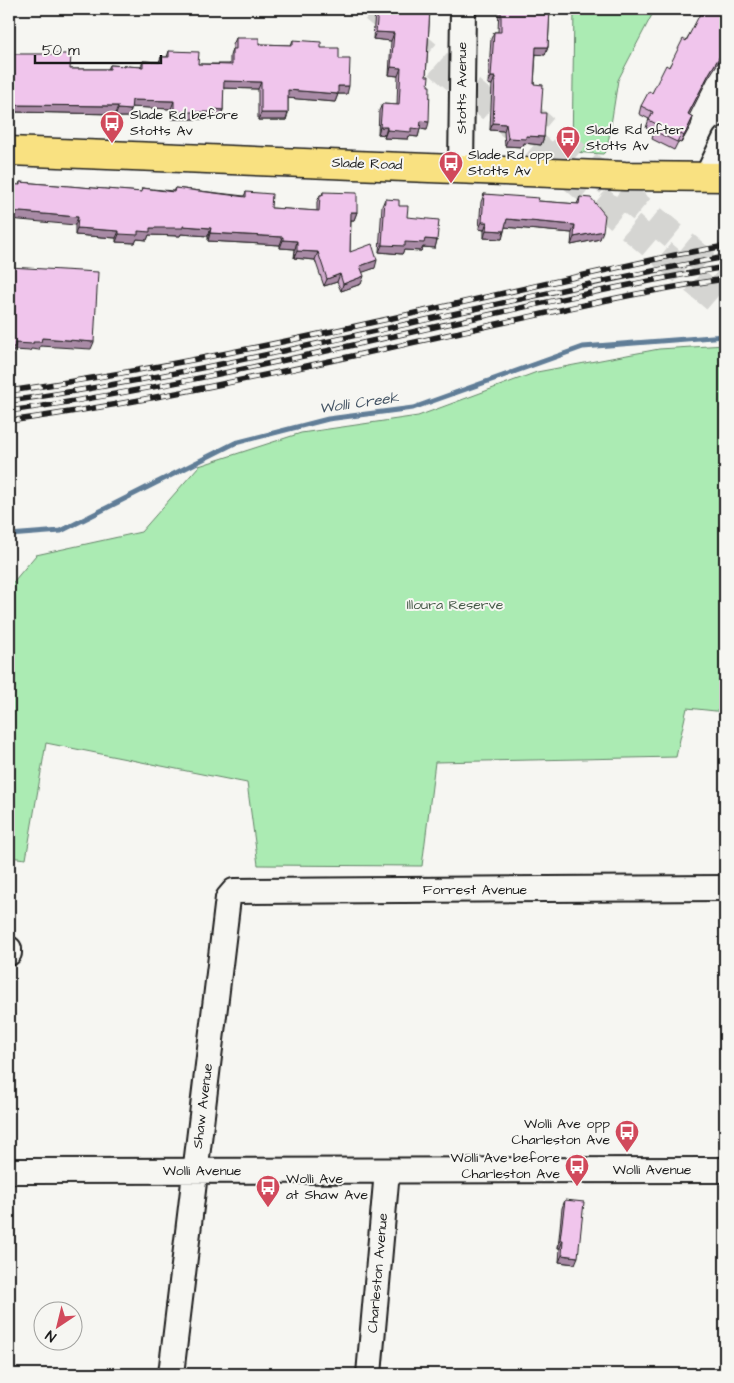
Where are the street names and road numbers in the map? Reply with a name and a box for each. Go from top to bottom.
street label: Stotts Avenue [452,42,472,134]
street label: Slade Road [331,153,403,175]
street label: Forrest Avenue [423,880,528,900]
street label: Shaw Avenue [188,1062,218,1150]
street label: Wolli Avenue [613,1160,692,1180]
street label: Wolli Avenue [163,1161,242,1181]
street label: Charleston Avenue [363,1212,393,1334]

